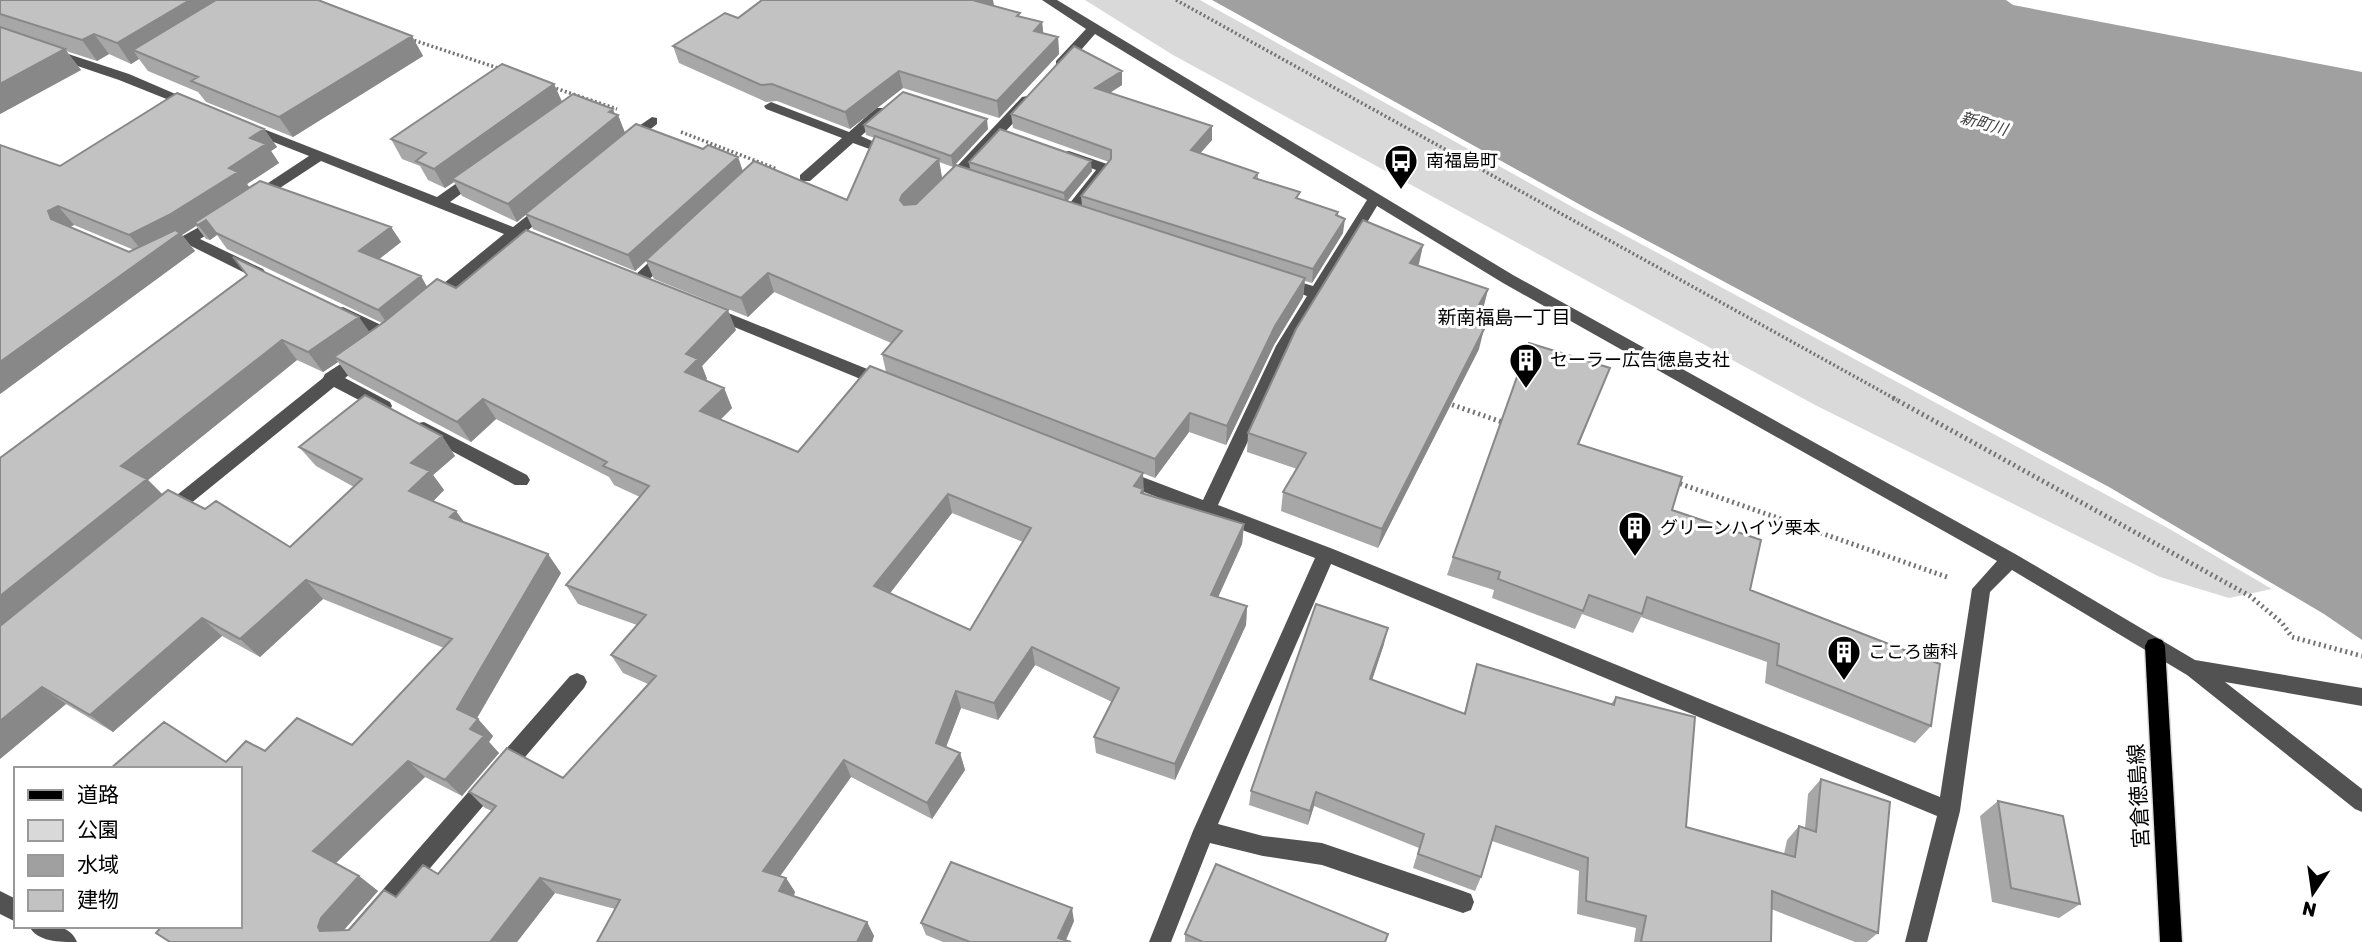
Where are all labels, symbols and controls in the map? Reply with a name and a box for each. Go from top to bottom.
water label: 新町川 [1958,108,2011,140]
bus stop icon: 南福島町 [1382,142,1420,191]
place label: 南福島町 [1426,150,1498,172]
district label: 新南福島一丁目 [1437,306,1571,329]
building icon: セーラー広告徳島支社 [1507,341,1545,390]
place label: セーラー広告徳島支社 [1550,349,1730,371]
building icon: グリーンハイツ栗本 [1616,509,1654,558]
place label: グリーンハイツ栗本 [1660,517,1821,539]
building icon: こころ歯科 [1825,633,1863,682]
place label: こころ歯科 [1868,641,1958,663]
street label: 宮倉徳島線 [2123,743,2154,849]
legend [14,767,242,928]
text: 道路 [77,782,119,807]
text: 公園 [77,817,119,842]
text: 水域 [77,852,119,877]
north arrow [2278,858,2348,928]
text: 建物 [77,887,119,912]
text: N [2300,896,2319,922]

